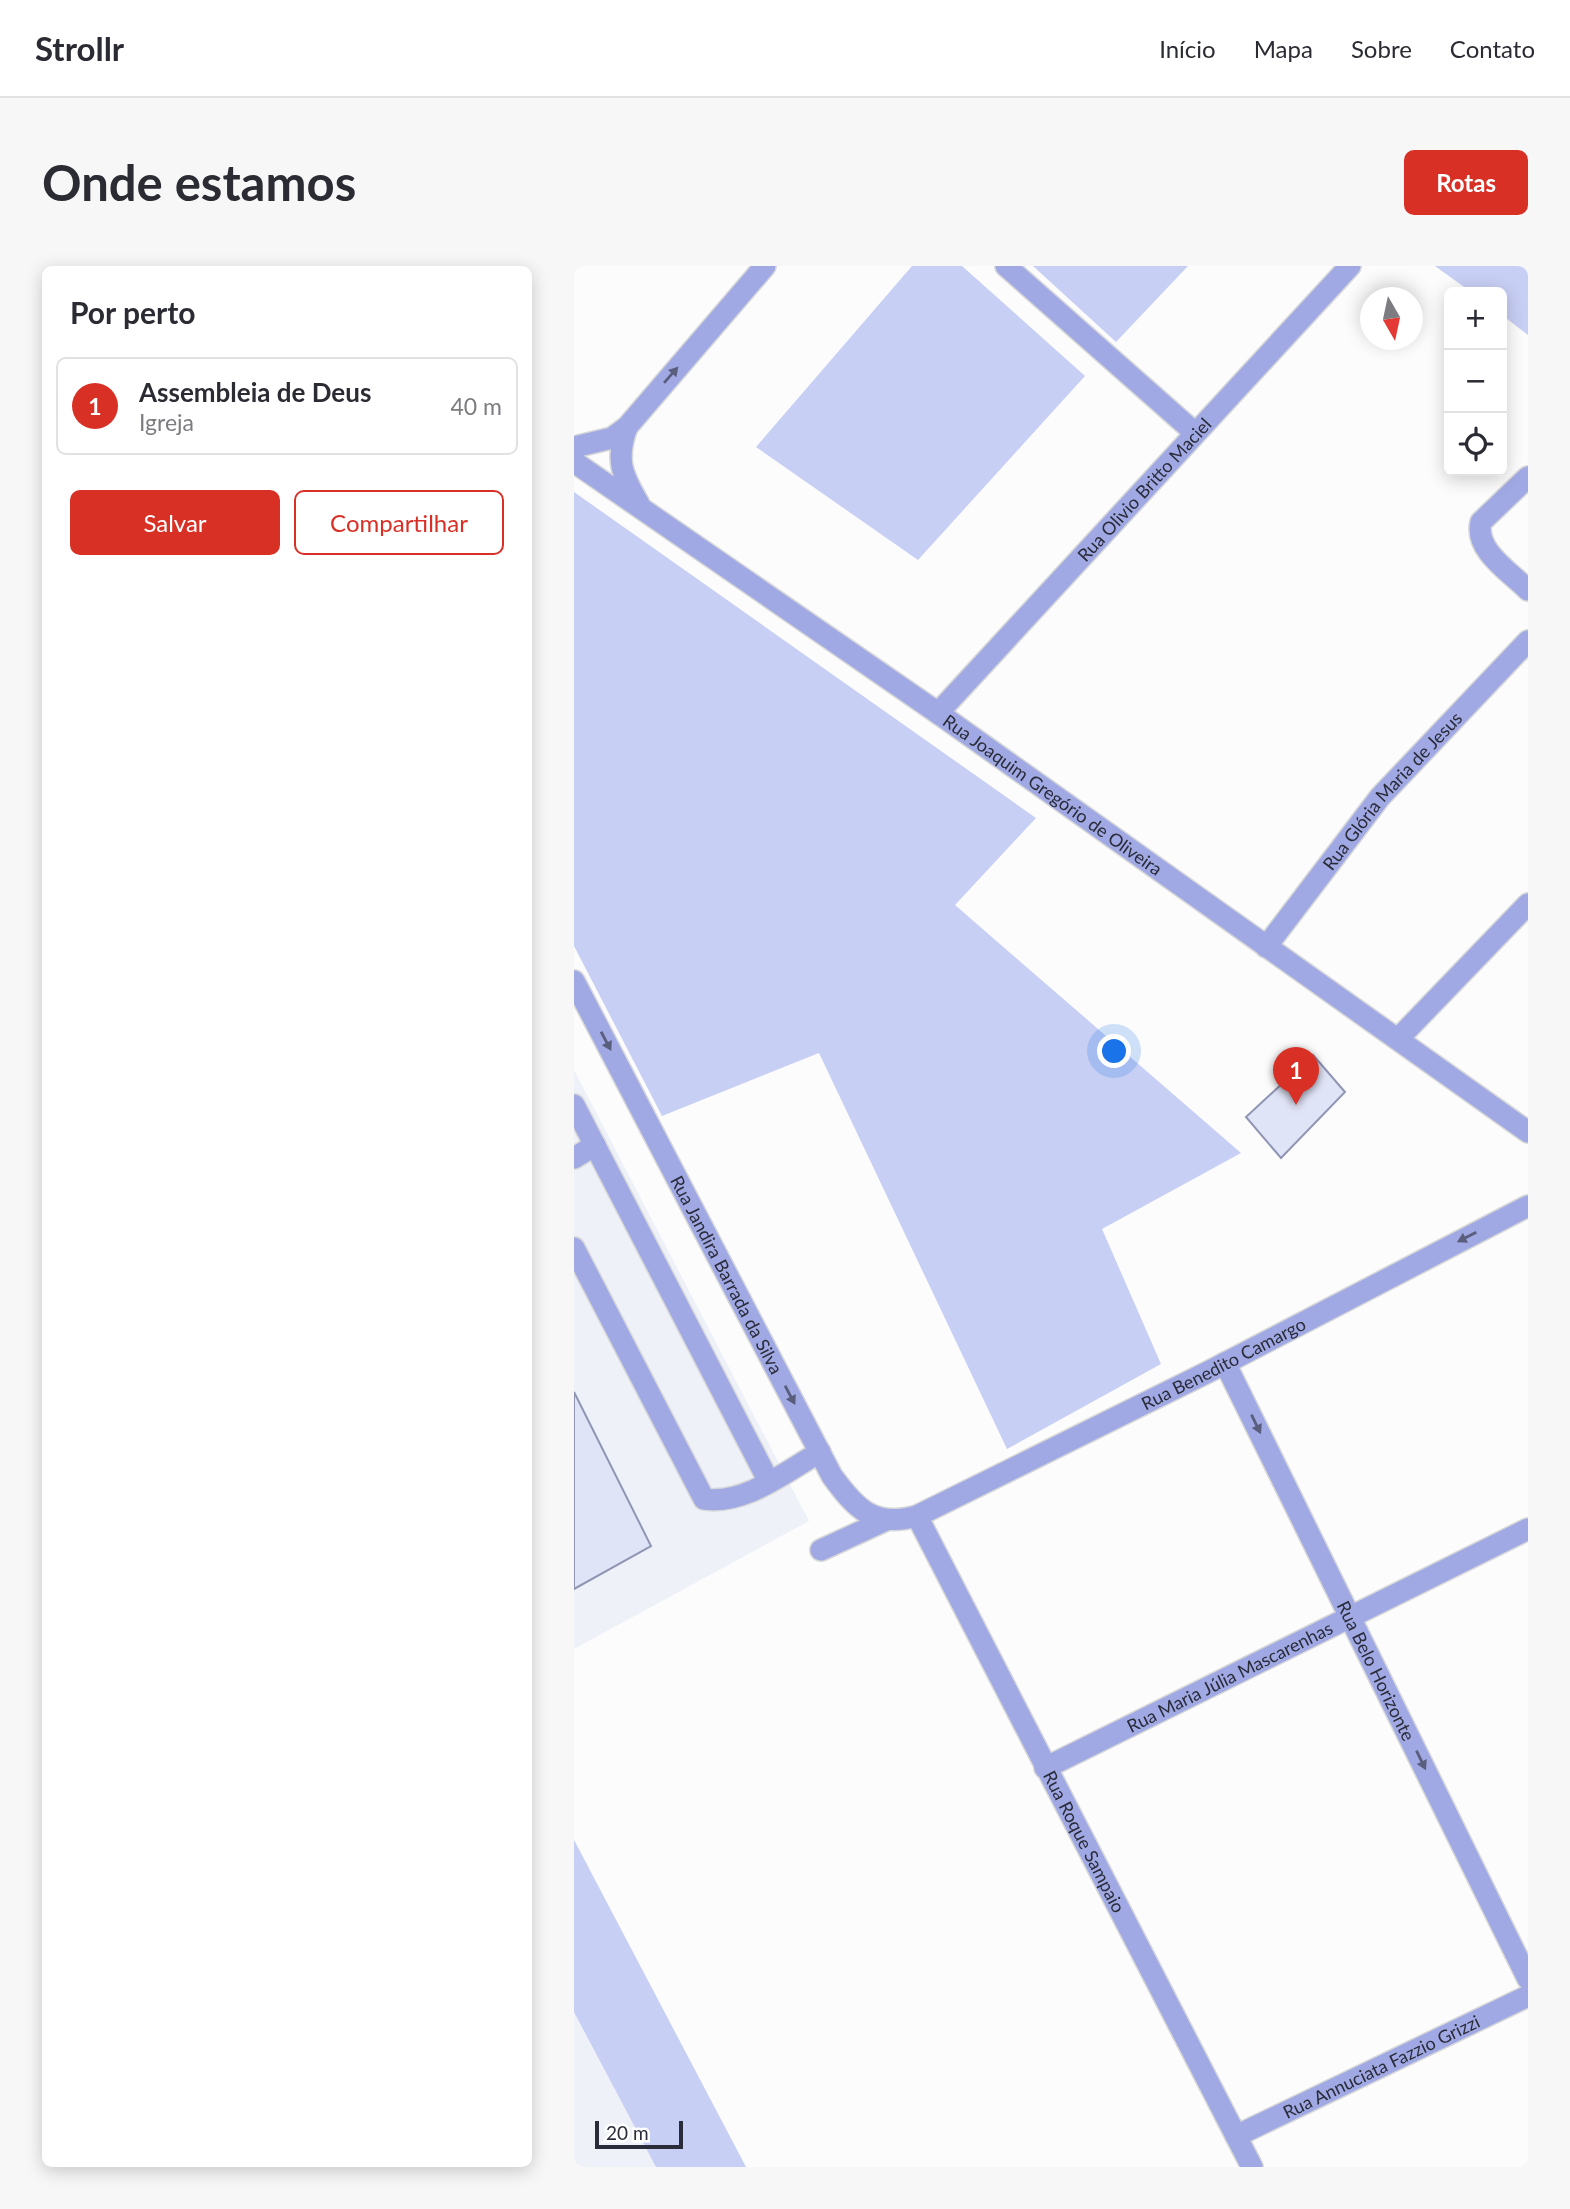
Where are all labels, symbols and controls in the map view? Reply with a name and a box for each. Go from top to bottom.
text: Strollr [35,28,124,68]
text: Início [1159,34,1216,63]
text: Mapa [1254,34,1313,63]
text: Sobre [1351,34,1412,63]
text: Contato [1450,34,1535,63]
button: Rotas [1404,150,1528,215]
text: Onde estamos [42,153,356,211]
north arrow [1360,287,1423,350]
map controls [1444,287,1507,476]
button: + [1444,287,1507,350]
text: Por perto [70,294,195,330]
button: − [1444,350,1507,413]
one-way arrow [663,367,678,384]
text: Assembleia de Deus [139,376,371,408]
text: 1 [88,392,102,420]
text: 40 m [451,392,502,420]
text: Igreja [139,408,194,436]
street label: Rua Olivio Britto Maciel [1072,413,1216,566]
button: locate [1444,413,1507,476]
button: Salvar [70,490,280,555]
button: Compartilhar [294,490,504,555]
street label: Rua Glória Maria de Jesus [1318,707,1466,874]
street label: Rua Joaquim Gregório de Oliveira [939,709,1167,880]
one-way arrow [599,1032,611,1052]
your location [1097,1034,1131,1068]
pin: 1 [1273,1047,1319,1105]
street label: Rua Jandira Barrada da Silva [666,1172,788,1377]
one-way arrow [1457,1231,1477,1243]
street label: Rua Benedito Camargo [1138,1312,1309,1414]
one-way arrow [785,1385,796,1405]
one-way arrow [1250,1414,1261,1434]
street label: Rua Belo Horizonte [1333,1597,1420,1744]
street label: Rua Maria Júlia Mascarenhas [1123,1616,1336,1737]
one-way arrow [1415,1750,1427,1770]
street label: Rua Roque Sampaio [1039,1767,1130,1916]
street label: Rua Annuciata Fazzio Grizzi [1279,2010,1483,2123]
scale bar [595,2118,682,2150]
text: 20 m [606,2121,649,2144]

